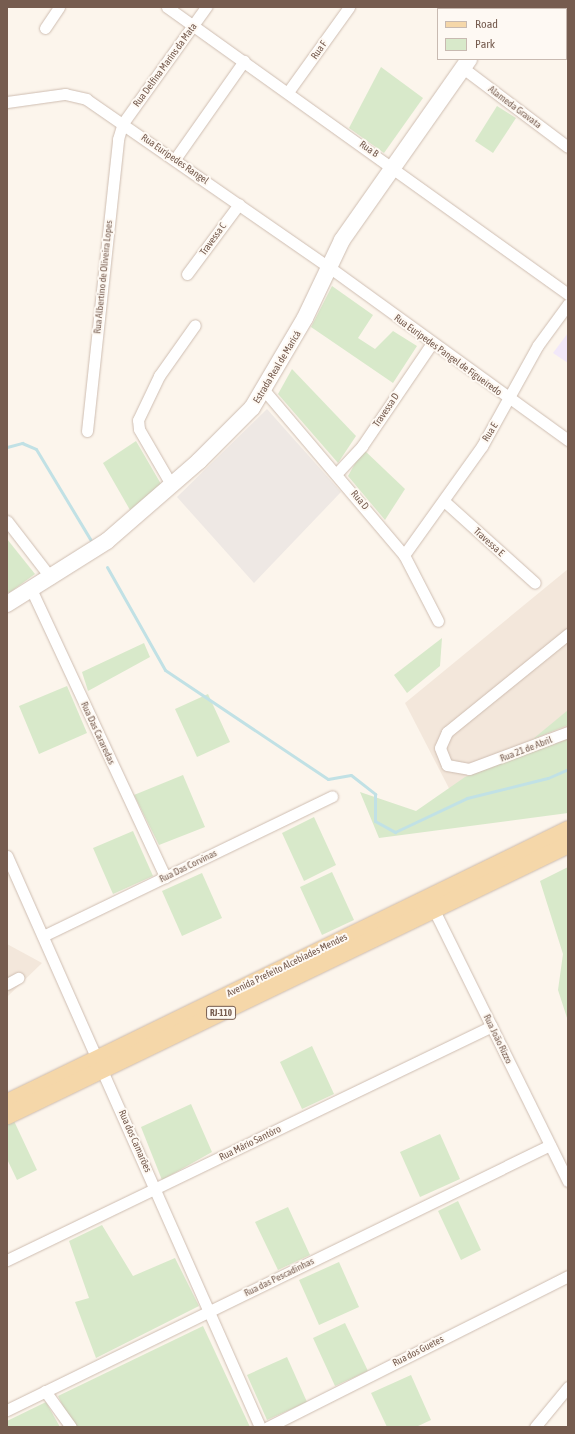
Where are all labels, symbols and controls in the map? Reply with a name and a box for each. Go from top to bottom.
legend [437,8,567,60]
text: Road [475,17,498,31]
street label: Rua Delfina Marins da Mata [131,21,199,109]
text: Park [475,37,495,51]
street label: Rua F [308,38,330,62]
street label: Alameda Gravata [486,83,544,131]
street label: Rua Euripedes Rangel [139,131,211,187]
street label: Rua B [357,138,381,160]
street label: Rua Albertino de Oliveira Lopes [91,220,115,334]
street label: Travessa C [197,220,229,258]
street label: Rua Euripedes Pangel de Figueiredo [392,312,504,398]
street label: Estrada Real de Maricá [251,328,303,406]
street label: Travessa D [370,391,402,429]
street label: Rua E [480,420,500,444]
street label: Rua D [349,488,371,512]
street label: Travessa E [471,525,507,559]
street label: Rua Das Cararedas [78,700,118,766]
street label: Rua 21 de Abril [498,734,554,764]
street label: Rua Das Corvinas [157,847,219,885]
street label: Avenida Prefeito Alcebíades Mendes [225,931,349,999]
road number: RJ-110 [206,1006,236,1020]
street label: Rua João Rizzo [481,1012,515,1066]
street label: Rua dos Camarões [116,1108,154,1174]
street label: Rua Mário Santóro [217,1123,283,1163]
street label: Rua das Pescadinhas [242,1255,316,1299]
street label: Rua dos Guetes [390,1333,446,1369]

